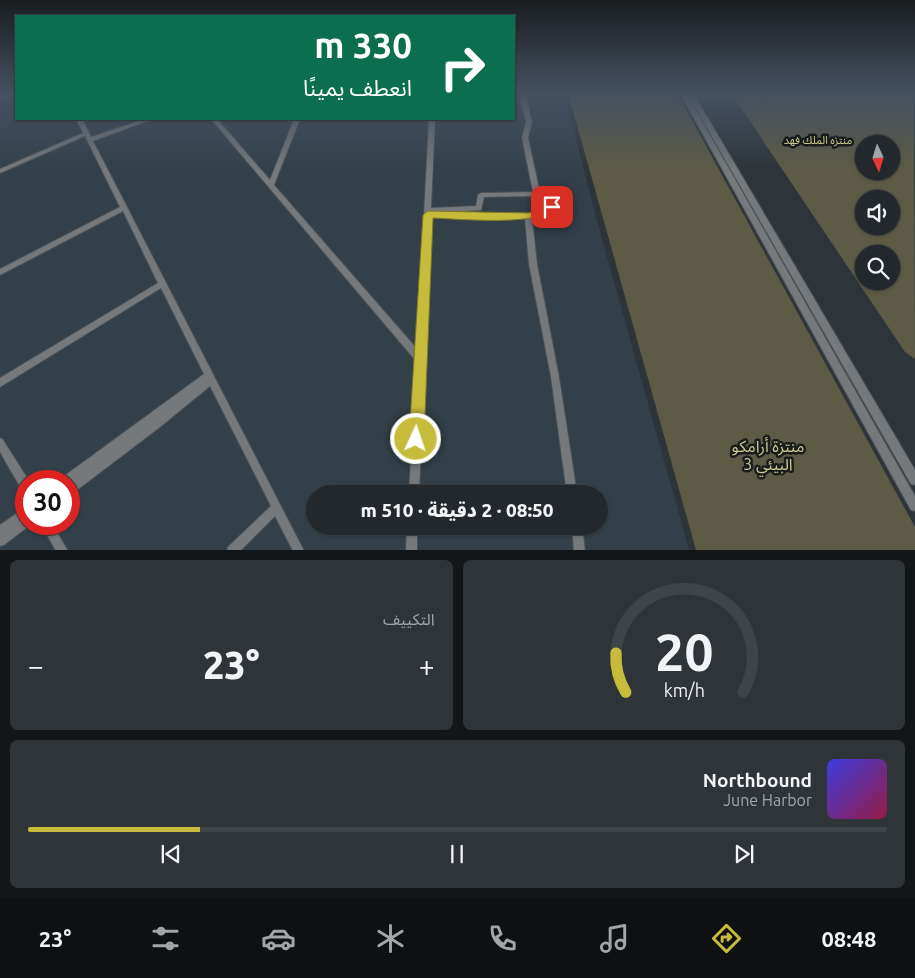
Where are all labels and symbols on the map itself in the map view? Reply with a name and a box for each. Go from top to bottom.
park label: منتزه الملك فهد [784,134,853,147]
north arrow [855,135,900,180]
pin [531,186,573,228]
position arrow [389,412,441,464]
park label: منتزة أرامكو البيئي 3 [732,437,804,477]
speed limit sign: 30 [15,470,80,535]

